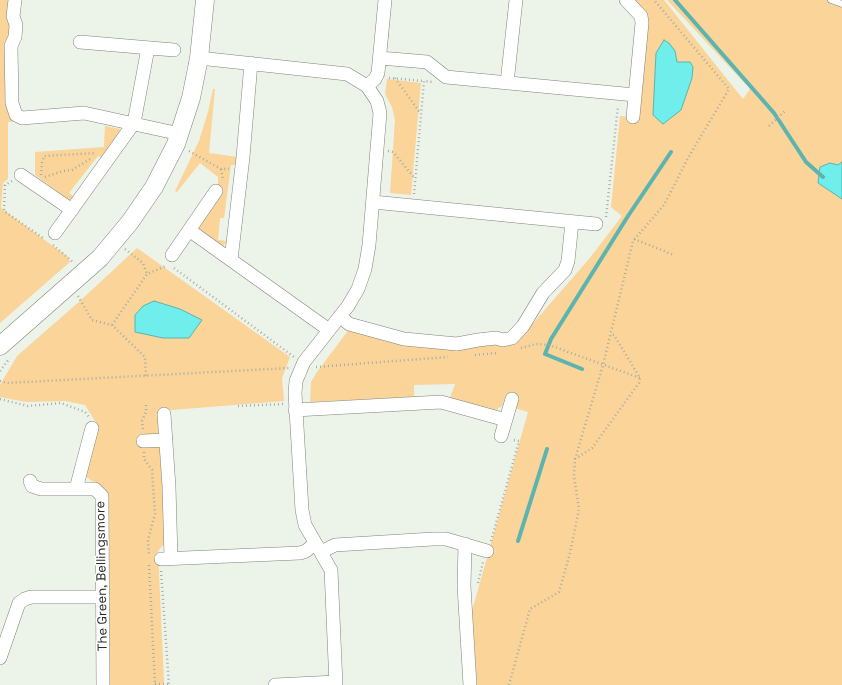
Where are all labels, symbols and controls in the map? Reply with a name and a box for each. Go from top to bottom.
street label: The Green, Bellingsmore [93,501,111,651]

